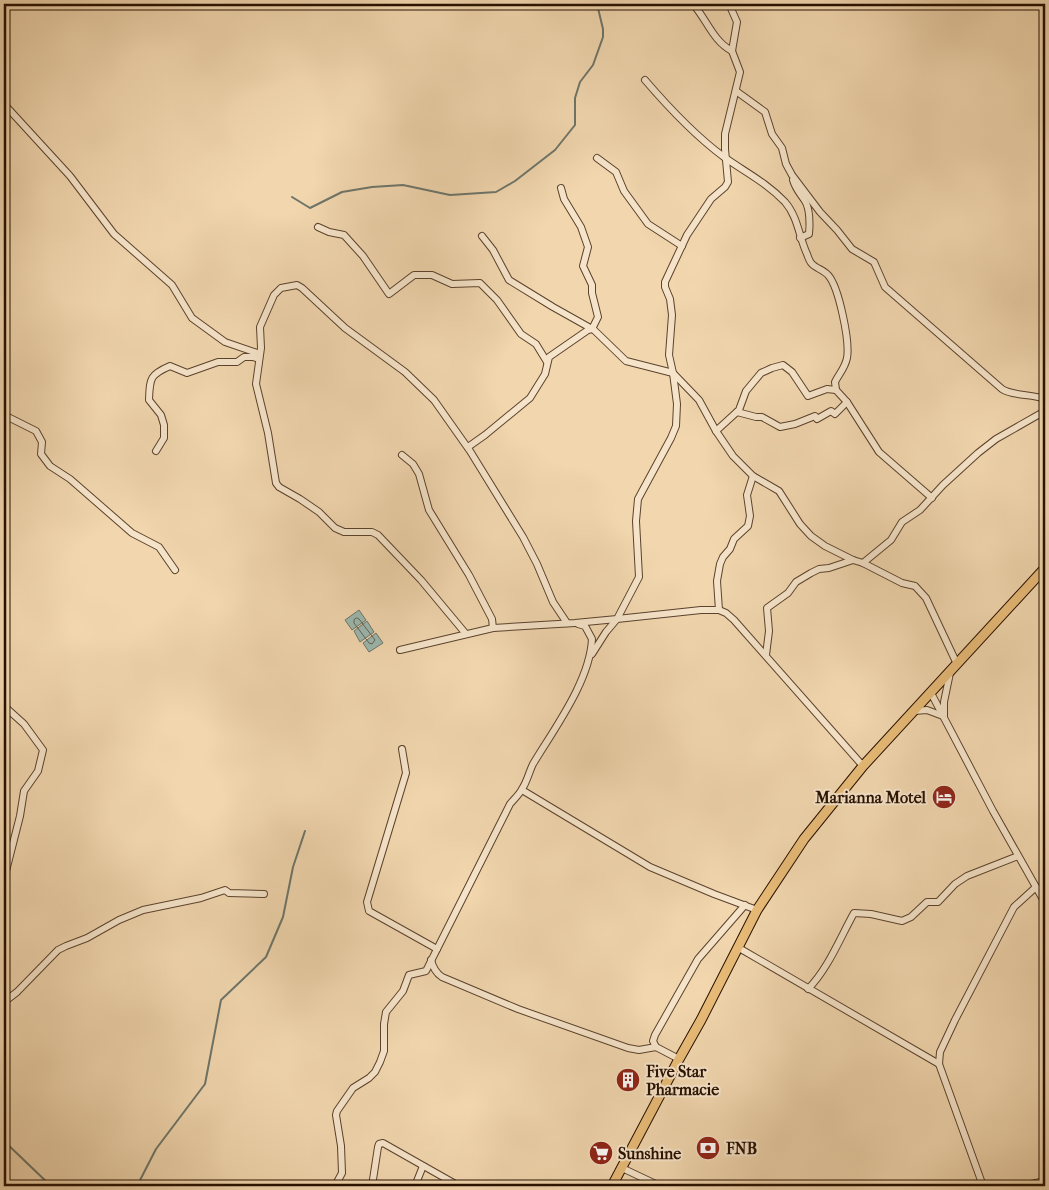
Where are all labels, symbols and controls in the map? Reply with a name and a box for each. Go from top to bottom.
hotel icon: Marianna Motel [931,784,957,810]
place label: Marianna Motel [814,788,927,807]
place label: Five Star Pharmacie [645,1062,719,1099]
building icon: Five Star Pharmacie [615,1067,641,1093]
bank icon: FNB [695,1135,721,1161]
place label: FNB [725,1139,757,1158]
supermarket icon: Sunshine [588,1140,614,1166]
place label: Sunshine [618,1144,681,1163]

